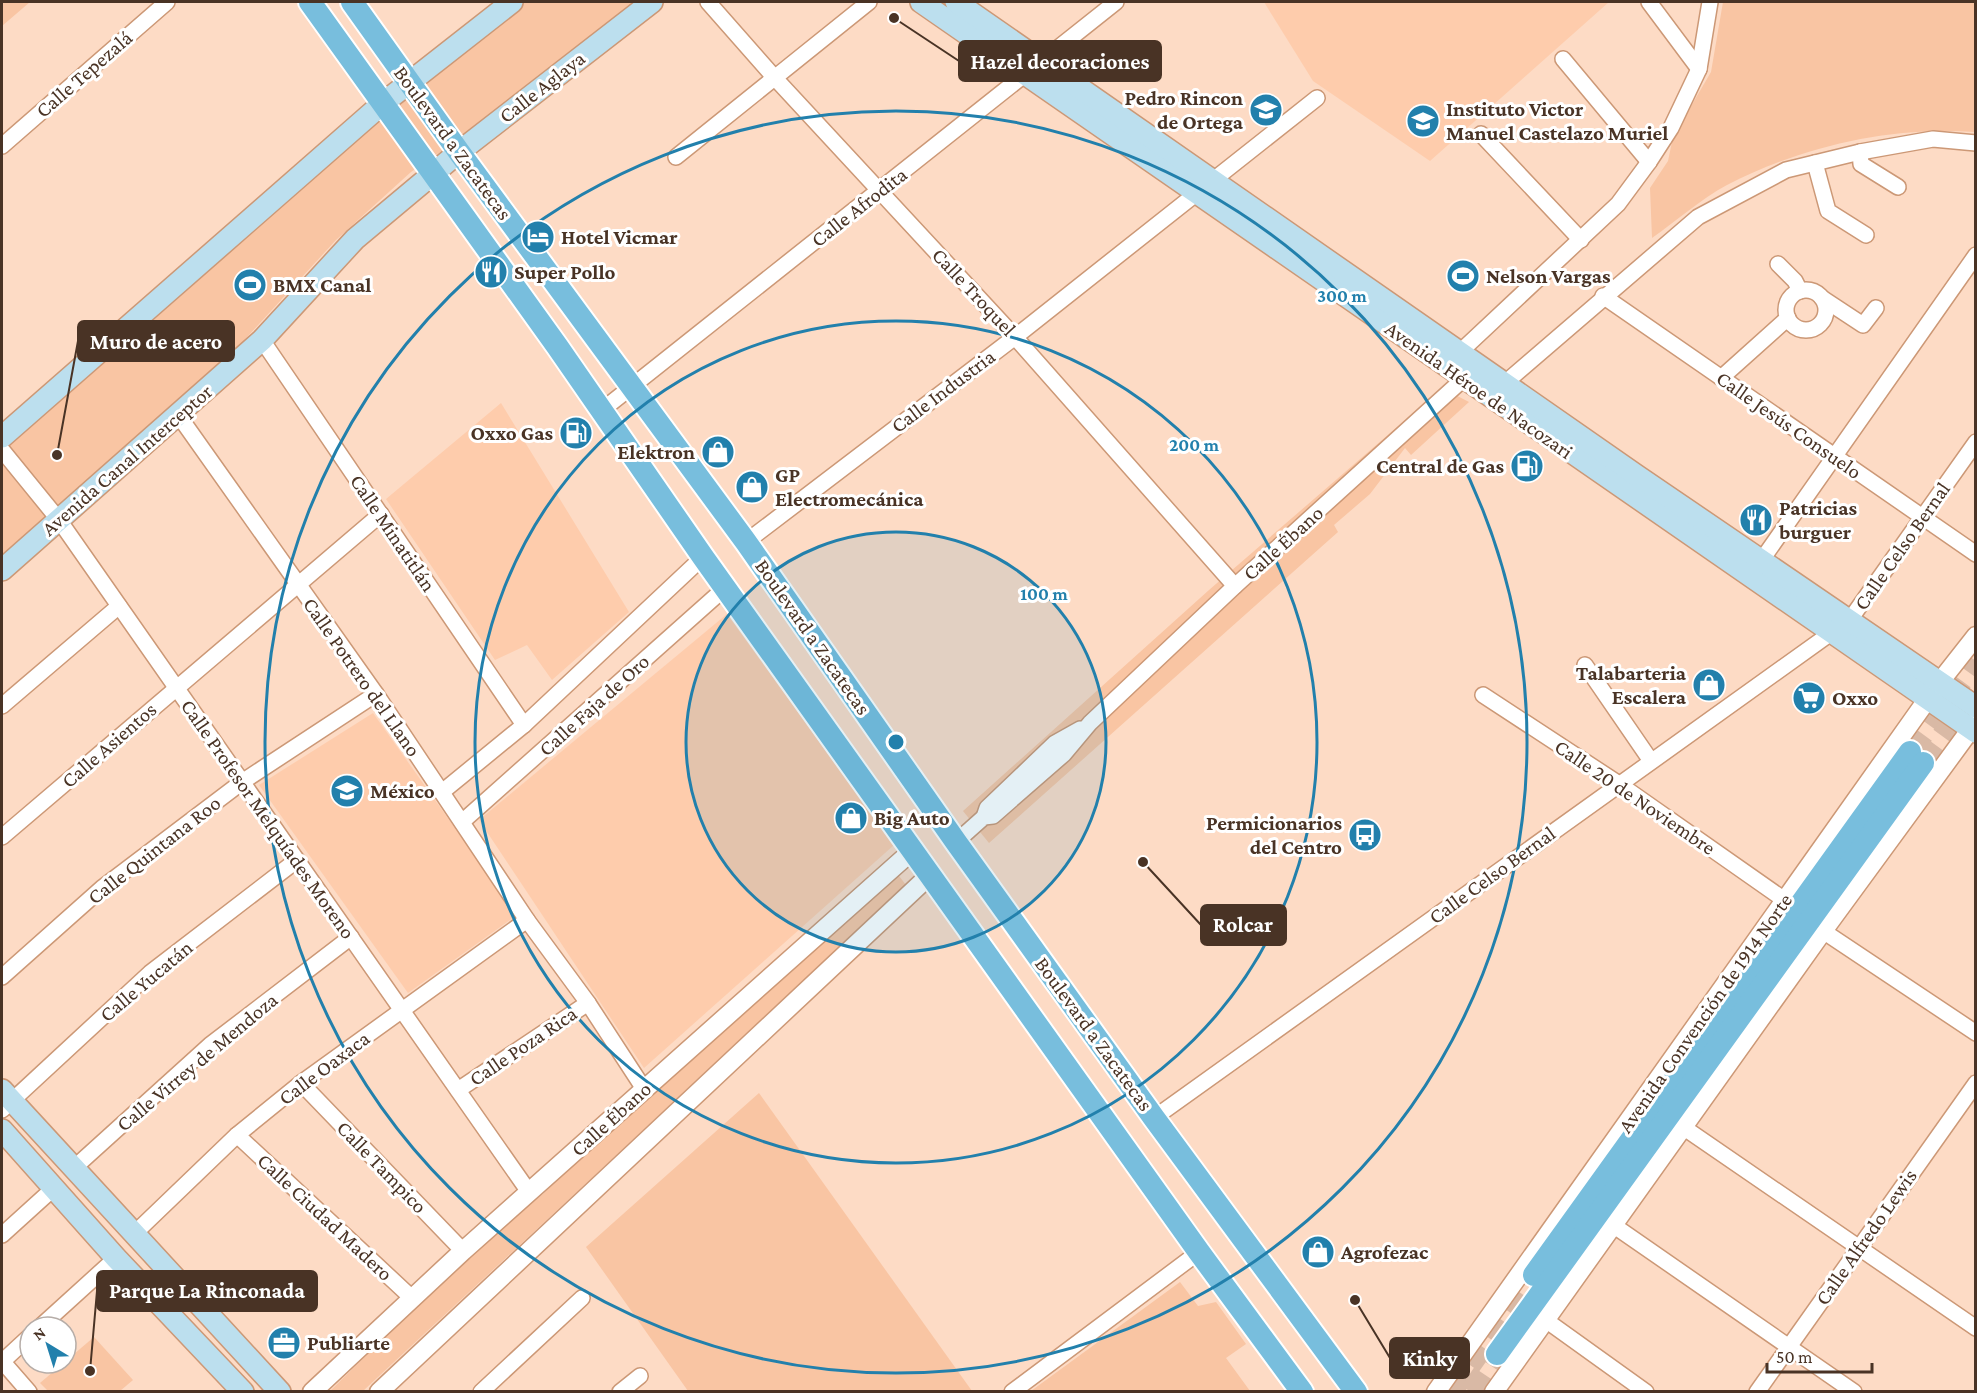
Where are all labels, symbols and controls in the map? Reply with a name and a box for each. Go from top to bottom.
street label: Calle Tepezalá [31,25,137,122]
callout: Hazel decoraciones [959,41,1161,81]
street label: Calle Aglaya [494,46,590,128]
text: Hazel decoraciones [971,49,1149,74]
street label: Boulevard a Zacatecas [389,61,517,225]
place label: Pedro Rincon de Ortega [1124,86,1244,134]
school or university icon: Pedro Rincon de Ortega [1248,92,1284,128]
place label: Instituto Victor Manuel Castelazo Muriel [1446,97,1668,145]
school or university icon: Instituto Victor Manuel Castelazo Muriel [1405,103,1441,139]
street label: Calle Afrodita [806,162,912,252]
hotel icon: Hotel Vicmar [520,219,556,255]
place label: Hotel Vicmar [561,225,678,249]
street label: Calle Troquel [927,243,1021,341]
restaurant icon: Super Pollo [473,254,509,290]
sports icon: Nelson Vargas [1445,258,1481,294]
place label: Super Pollo [514,260,616,284]
place label: Nelson Vargas [1486,264,1611,288]
sports icon: BMX Canal [232,267,268,303]
place label: BMX Canal [273,273,371,297]
text: 300 m [1317,286,1367,306]
street label: Avenida Héroe de Nacozari [1381,316,1578,464]
callout: Muro de acero [78,321,234,361]
text: Muro de acero [90,329,222,354]
street label: Calle Industria [886,344,1000,438]
street label: Calle Jesús Consuelo [1712,366,1866,484]
street label: Avenida Canal Interceptor [37,379,218,541]
fuel station icon: Oxxo Gas [558,415,594,451]
place label: Oxxo Gas [471,421,553,445]
shop icon: Elektron [700,434,736,470]
text: 200 m [1169,435,1220,455]
place label: Elektron [617,440,695,464]
fuel station icon: Central de Gas [1509,448,1545,484]
place label: Central de Gas [1376,454,1504,478]
place label: GP Electromecánica [775,463,924,511]
shop icon: GP Electromecánica [734,469,770,505]
street label: Calle Minatitlán [345,470,441,596]
street label: Calle Celso Bernal [1849,477,1955,615]
place label: Patricias burguer [1778,496,1857,544]
street label: Calle Ébano [1238,501,1328,585]
restaurant icon: Patricias burguer [1738,502,1774,538]
street label: Boulevard a Zacatecas [750,555,876,719]
text: 100 m [1020,584,1068,604]
street label: Calle Potrero del Llano [298,593,426,761]
street label: Calle Faja de Oro [534,649,654,761]
place label: Talabarteria Escalera [1576,661,1687,709]
shop icon: Talabarteria Escalera [1691,667,1727,703]
supermarket icon: Oxxo [1791,680,1827,716]
place label: Oxxo [1832,686,1878,710]
street label: Calle Profesor Melquíades Moreno [176,695,360,943]
street label: Calle Asientos [57,697,161,793]
centre of rings [886,732,906,752]
street label: Calle 20 de Noviembre [1550,734,1720,860]
school or university icon: México [329,773,365,809]
place label: México [370,779,435,803]
street label: Calle Quintana Roo [83,791,225,909]
shop icon: Big Auto [833,800,869,836]
place label: Big Auto [874,806,950,830]
place label: Permicionarios del Centro [1206,811,1342,859]
bus stop icon: Permicionarios del Centro [1347,817,1383,853]
street label: Calle Celso Bernal [1424,821,1560,929]
street label: Avenida Convención de 1914 Norte [1613,889,1797,1137]
callout: Rolcar [1201,905,1286,945]
text: Rolcar [1213,912,1273,937]
street label: Calle Yucatán [95,935,197,1027]
street label: Boulevard a Zacatecas [1030,952,1158,1116]
street label: Calle Virrey de Mendoza [112,987,283,1136]
street label: Calle Poza Rica [465,1001,582,1091]
street label: Calle Oaxaca [274,1026,375,1110]
street label: Calle Ébano [566,1077,656,1161]
street label: Calle Tampico [332,1116,432,1218]
street label: Calle Ciudad Madero [253,1148,397,1286]
street label: Calle Alfredo Lewis [1810,1164,1922,1310]
shop icon: Agrofezac [1300,1234,1336,1270]
place label: Agrofezac [1340,1240,1429,1264]
callout: Parque La Rinconada [97,1271,317,1311]
text: Parque La Rinconada [109,1278,305,1303]
north arrow [18,1315,78,1375]
text: N [30,1323,49,1344]
office icon: Publiarte [266,1325,302,1361]
place label: Publiarte [307,1331,390,1355]
scale bar [1767,1336,1872,1374]
callout: Kinky [1390,1338,1469,1378]
text: Kinky [1402,1346,1458,1371]
text: 50 m [1776,1347,1813,1367]

